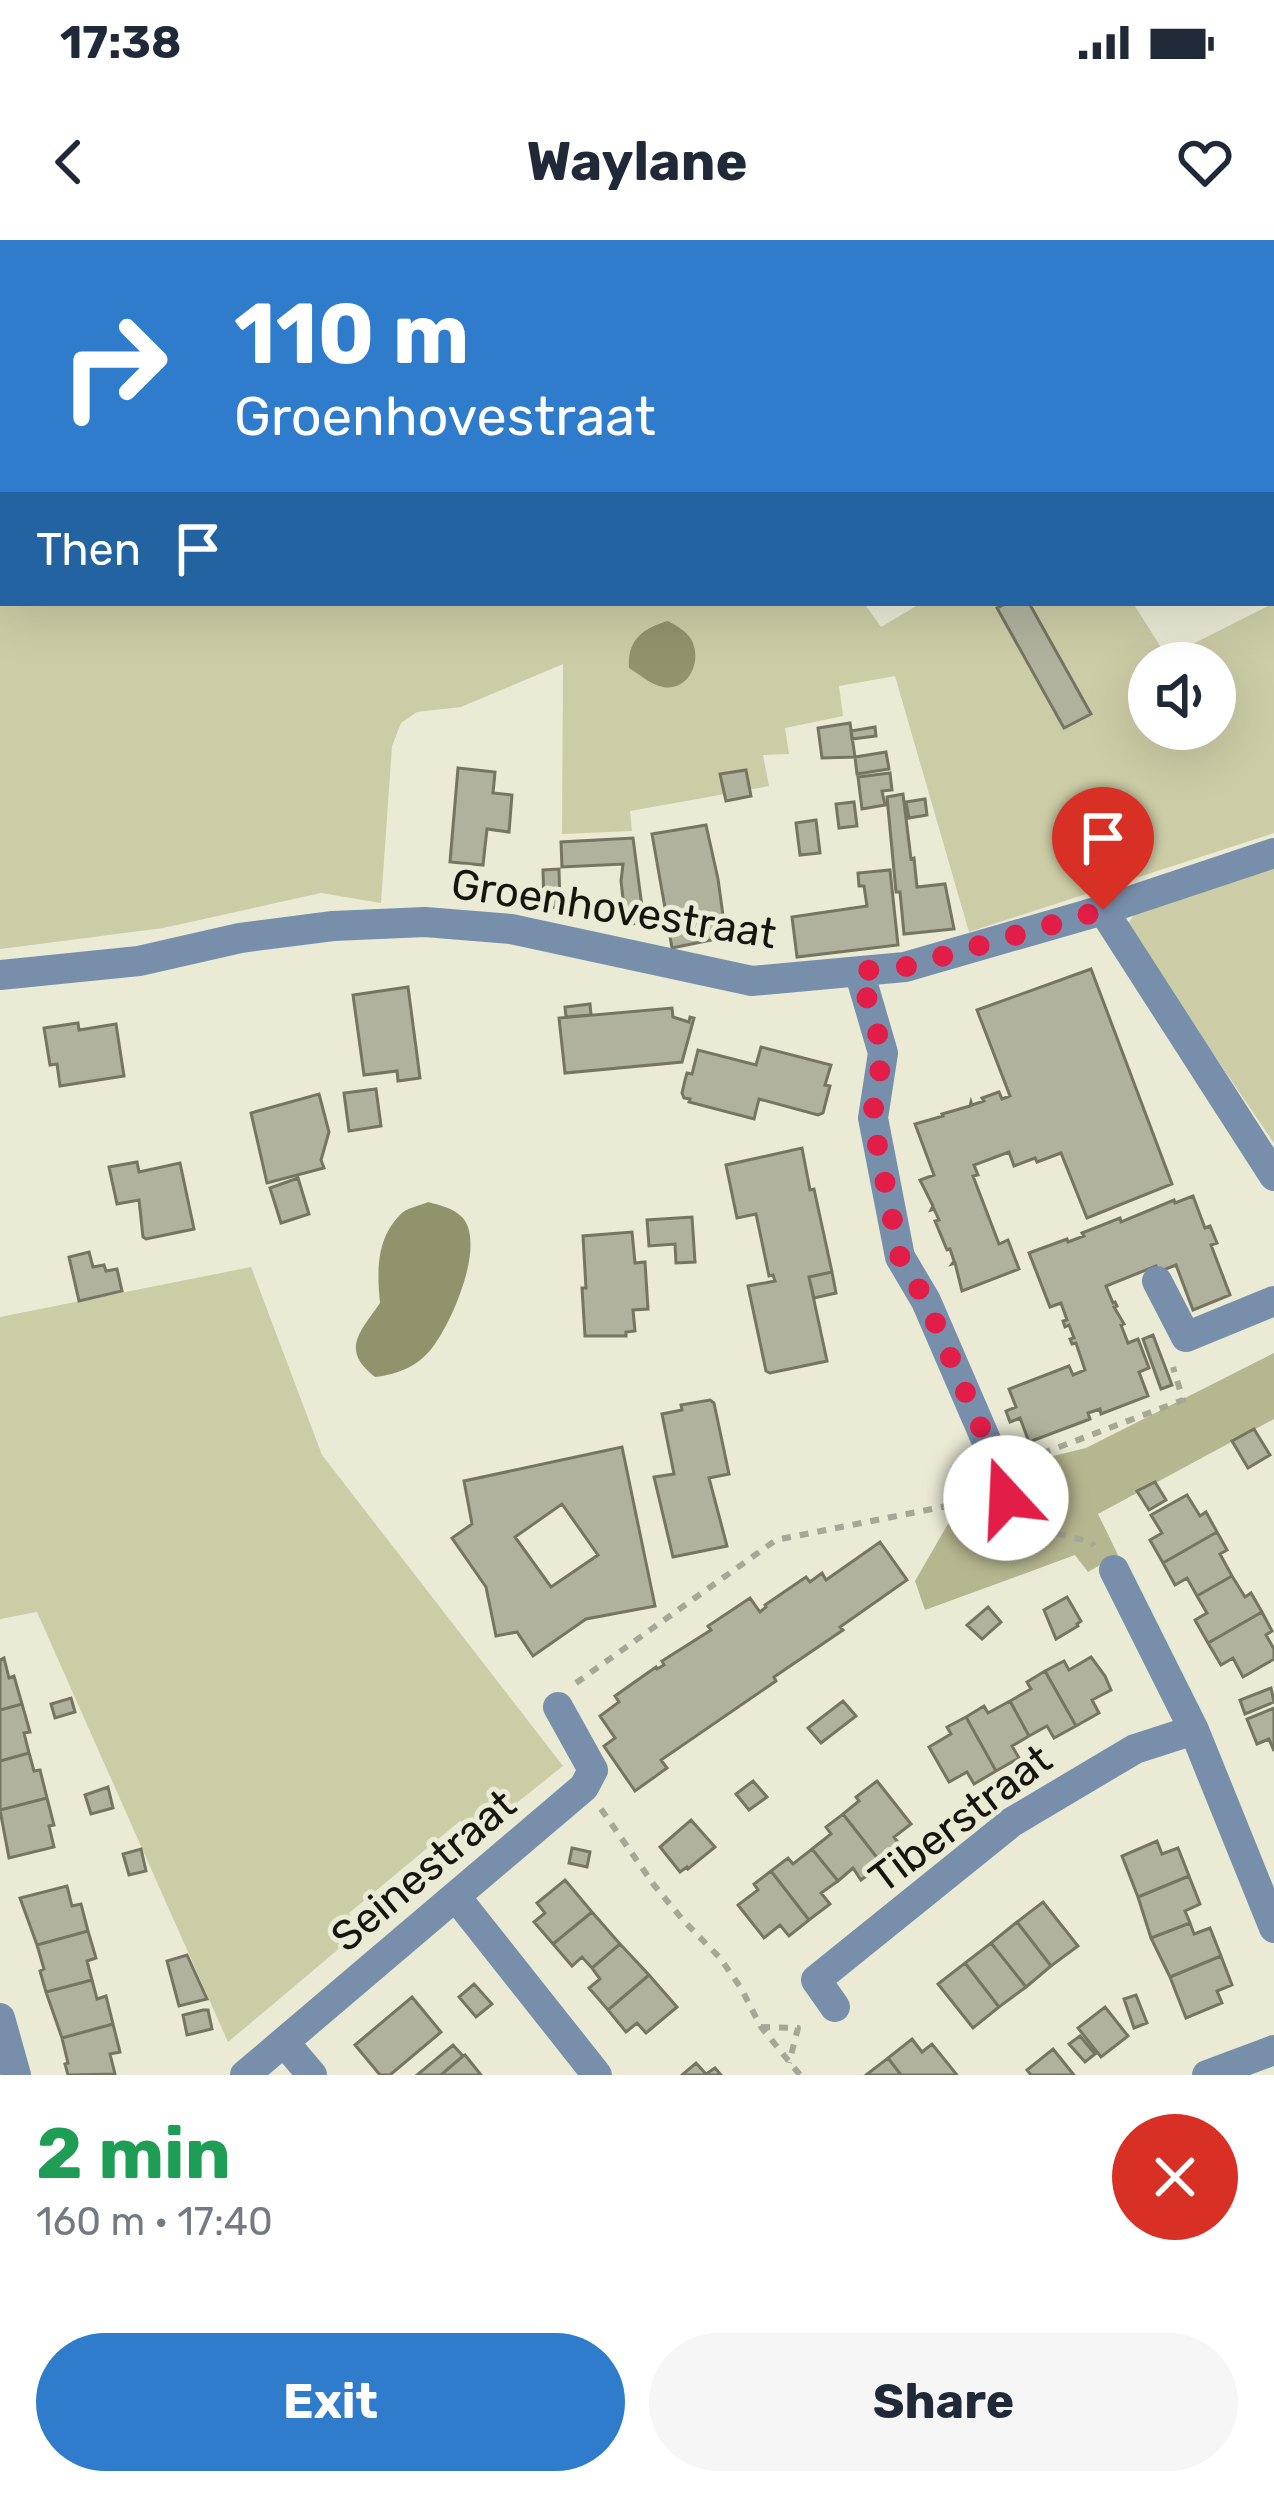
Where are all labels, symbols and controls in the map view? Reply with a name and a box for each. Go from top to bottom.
text: 17:38 [60,16,181,69]
icon: back [36,129,102,195]
icon: heart [1172,129,1238,195]
text: Waylane [526,130,748,194]
text: 110 m [234,284,469,384]
icon: right [36,288,192,444]
text: Groenhovestraat [234,385,656,449]
icon: arrive [165,516,231,582]
text: Then [36,523,141,576]
map controls [1128,642,1236,750]
button: sound [1128,642,1236,750]
pin [1052,787,1154,910]
icon: arrive [1070,805,1136,871]
street label: Groenhovestraat [448,859,780,959]
position arrow [943,1435,1069,1561]
street label: Tiberstraat [860,1734,1061,1903]
street label: Seinestraat [321,1779,526,1962]
text: 2 min [36,2111,231,2196]
button: close [1112,2114,1238,2240]
text: 160 m · 17:40 [36,2199,273,2245]
button: Exit [36,2333,625,2471]
button: Share [649,2333,1238,2471]

